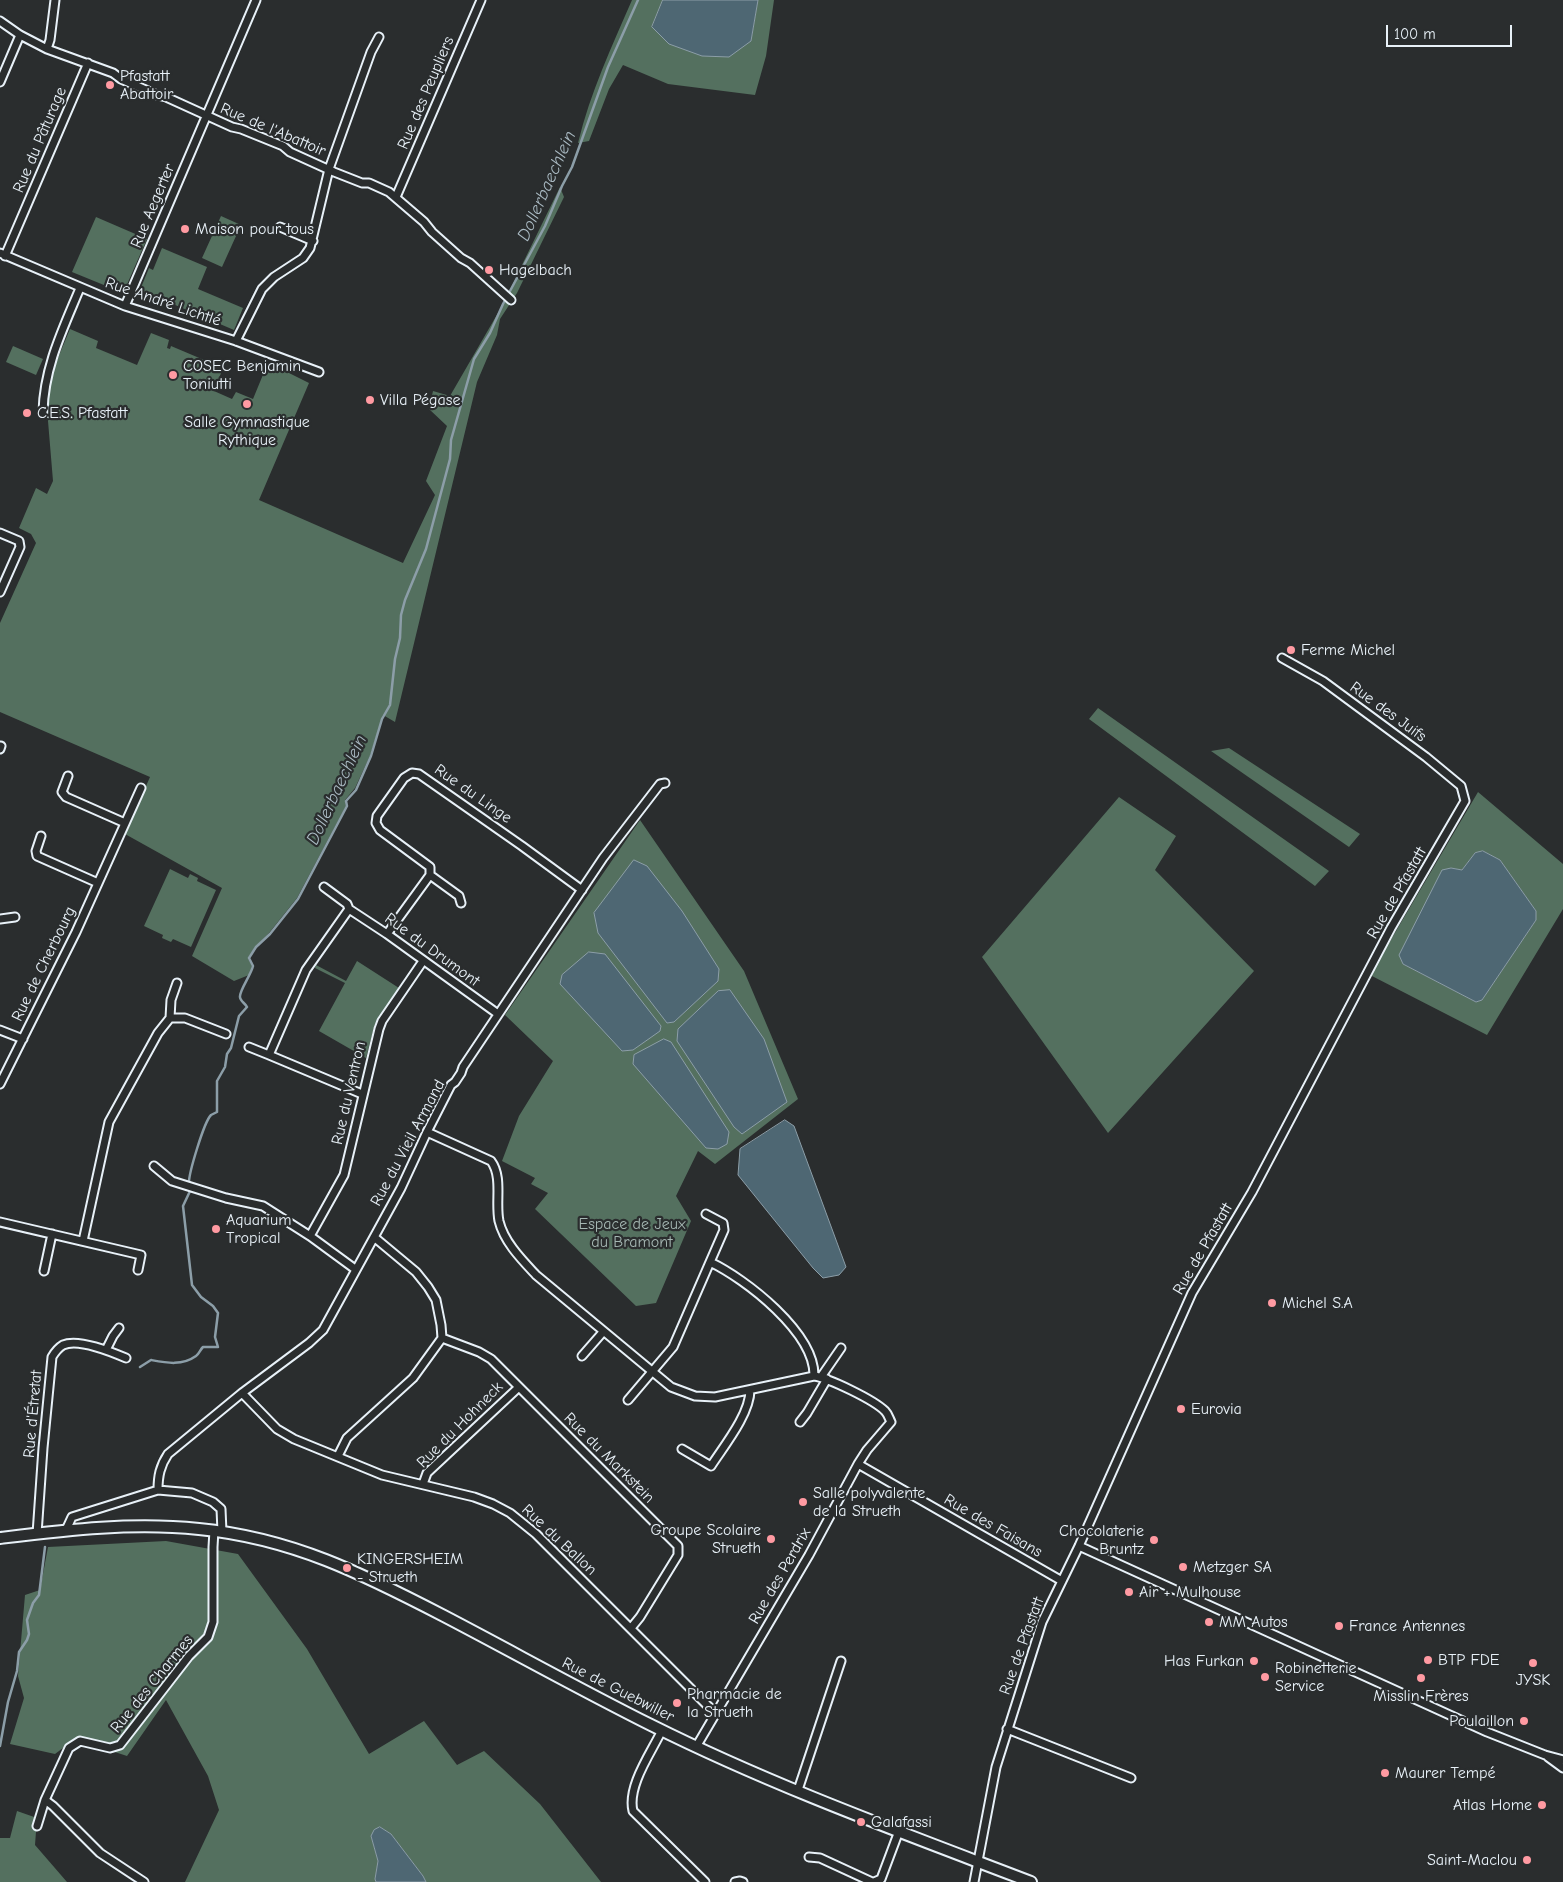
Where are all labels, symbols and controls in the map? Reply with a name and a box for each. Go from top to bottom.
scale bar [1388,15,1514,47]
text: 100 m [1394,25,1436,43]
street label: Rue des Peupliers [394,34,458,152]
place label: Pfastatt Abattoir [120,66,173,104]
marker: Pfastatt Abattoir [104,79,116,91]
street label: Rue du Pâturage [9,84,71,196]
street label: Rue de l'Abattoir [217,99,329,161]
water label: Dollerbaechlein [513,128,581,244]
street label: Rue Aegerter [127,161,179,251]
place label: Maison pour tous [195,219,314,239]
marker: Maison pour tous [179,223,191,235]
place label: Hagelbach [499,260,572,280]
marker: Hagelbach [483,264,495,276]
street label: Rue André Lichtlé [103,273,223,331]
place label: COSEC Benjamin Toniutti [183,356,301,394]
marker: COSEC Benjamin Toniutti [167,369,179,381]
place label: Villa Pégase [380,390,460,410]
marker: Villa Pégase [364,394,376,406]
marker: Salle Gymnastique Rythique [241,398,253,410]
place label: C.E.S. Pfastatt [37,403,128,423]
marker: C.E.S. Pfastatt [21,407,33,419]
place label: Salle Gymnastique Rythique [184,412,310,450]
place label: Ferme Michel [1301,640,1395,660]
marker: Ferme Michel [1285,644,1297,656]
street label: Rue des Juifs [1346,678,1430,746]
water label: Dollerbaechlein [302,732,372,848]
street label: Rue du Linge [431,760,515,828]
street label: Rue de Pfastatt [1363,844,1431,942]
street label: Rue de Cherbourg [8,904,80,1024]
street label: Rue du Drumont [381,909,483,991]
street label: Rue du Ventron [328,1039,370,1147]
street label: Rue du Vieil Armand [367,1077,449,1209]
street label: Rue de Pfastatt [1169,1200,1237,1298]
place label: Aquarium Tropical [226,1210,291,1248]
park label: Espace de Jeux du Bramont [578,1214,686,1252]
marker: Aquarium Tropical [210,1223,222,1235]
place label: Michel S.A [1282,1293,1353,1313]
marker: Michel S.A [1266,1297,1278,1309]
street label: Rue d'Étretat [20,1369,46,1459]
street label: Rue du Hohneck [413,1378,507,1472]
place label: Eurovia [1191,1399,1242,1419]
marker: Eurovia [1175,1403,1187,1415]
street label: Rue du Markstein [560,1409,658,1507]
place label: Salle polyvalente de la Strueth [813,1483,925,1521]
street label: Rue des Faisans [941,1490,1045,1562]
marker: Salle polyvalente de la Strueth [797,1496,809,1508]
street label: Rue du Ballon [518,1500,600,1580]
place label: Groupe Scolaire Strueth [651,1520,761,1558]
place label: Chocolaterie Bruntz [1059,1521,1144,1559]
street label: Rue des Perdrix [745,1525,815,1627]
marker: Groupe Scolaire Strueth [765,1533,777,1545]
marker: Chocolaterie Bruntz [1148,1534,1160,1546]
place label: KINGERSHEIM - Strueth [357,1549,463,1587]
place label: Metzger SA [1193,1557,1272,1577]
marker: Metzger SA [1177,1561,1189,1573]
marker: KINGERSHEIM - Strueth [341,1562,353,1574]
place label: Air + Mulhouse [1139,1582,1241,1602]
marker: Air + Mulhouse [1123,1586,1135,1598]
street label: Rue de Pfastatt [995,1595,1049,1697]
place label: MM Autos [1219,1612,1288,1632]
marker: MM Autos [1203,1616,1215,1628]
place label: France Antennes [1349,1616,1465,1636]
marker: France Antennes [1333,1620,1345,1632]
street label: Rue des Charmes [107,1631,197,1737]
place label: BTP FDE [1438,1650,1500,1670]
place label: Has Furkan [1164,1651,1244,1671]
street label: Rue de Guebwiller [559,1653,677,1727]
marker: BTP FDE [1422,1654,1434,1666]
marker: Has Furkan [1248,1655,1260,1667]
marker: JYSK [1527,1657,1539,1669]
place label: Robinetterie Service [1275,1658,1357,1696]
place label: JYSK [1516,1670,1550,1690]
marker: Robinetterie Service [1259,1671,1271,1683]
marker: Misslin Frères [1415,1672,1427,1684]
place label: Pharmacie de la Strueth [687,1684,782,1722]
place label: Misslin Frères [1373,1686,1469,1706]
marker: Pharmacie de la Strueth [671,1697,683,1709]
place label: Poulaillon [1449,1711,1514,1731]
marker: Poulaillon [1518,1715,1530,1727]
place label: Maurer Tempé [1395,1763,1495,1783]
marker: Maurer Tempé [1379,1767,1391,1779]
place label: Atlas Home [1453,1795,1532,1815]
marker: Atlas Home [1536,1799,1548,1811]
place label: Galafassi [871,1812,932,1832]
marker: Galafassi [855,1816,867,1828]
place label: Saint-Maclou [1427,1850,1517,1870]
marker: Saint-Maclou [1521,1854,1533,1866]

